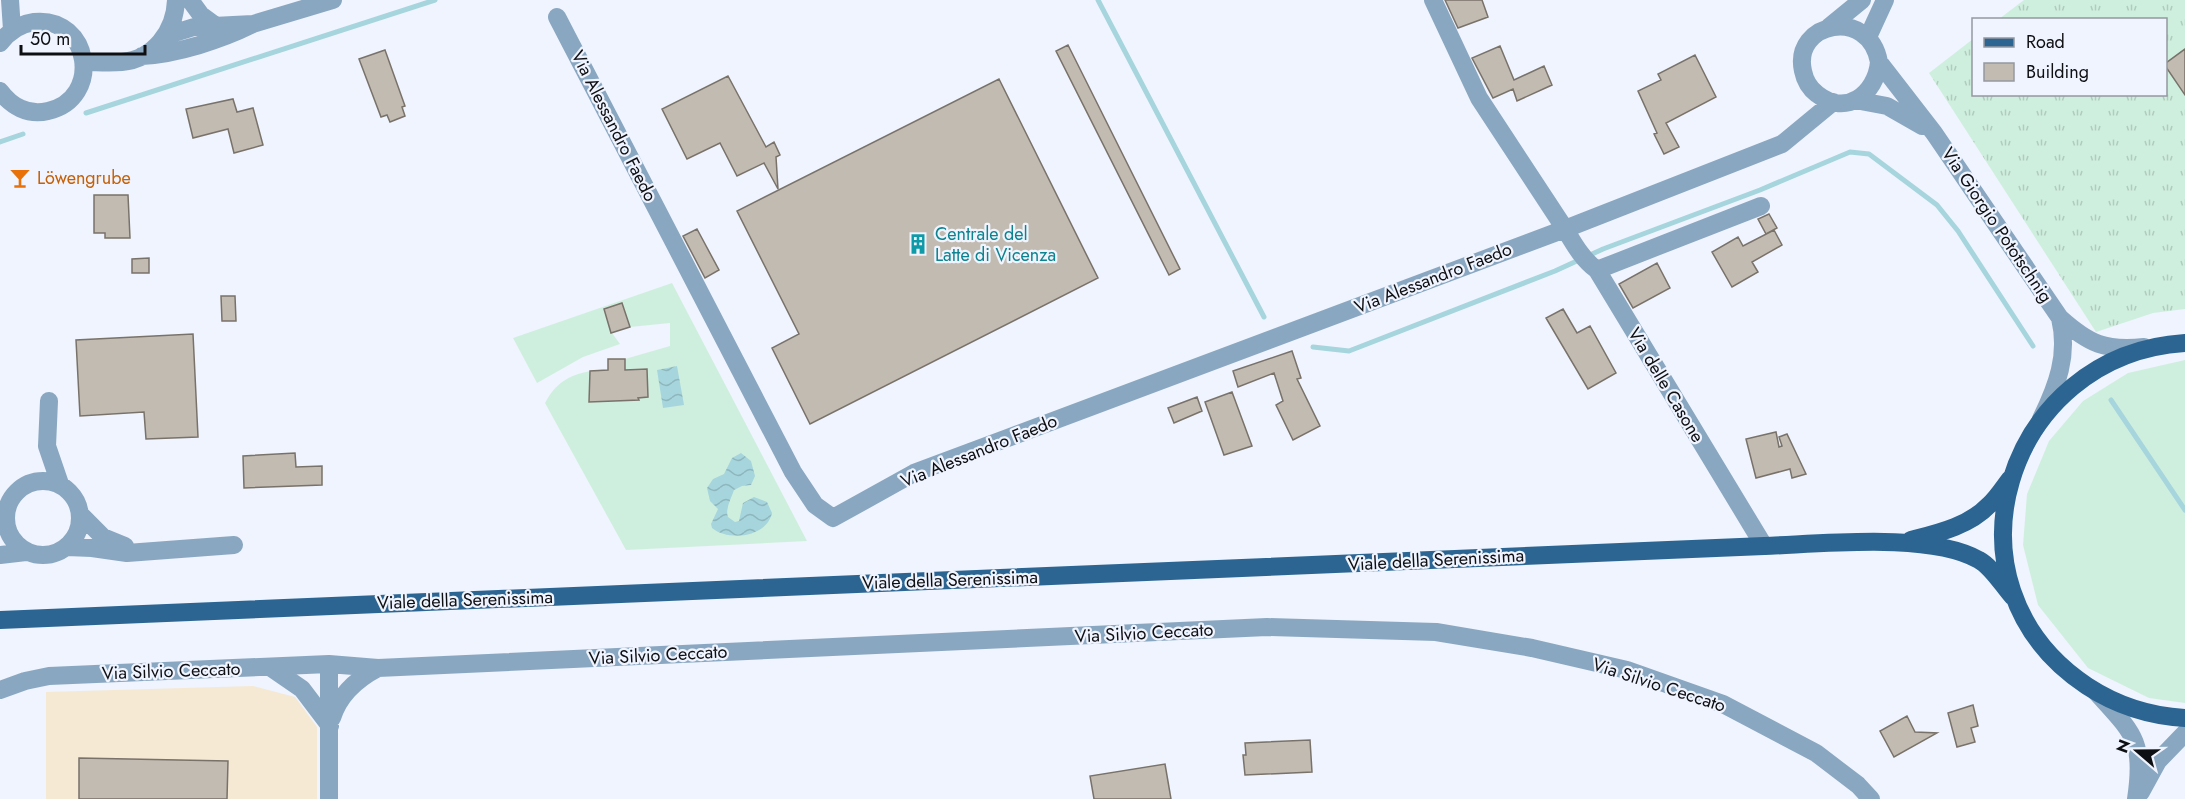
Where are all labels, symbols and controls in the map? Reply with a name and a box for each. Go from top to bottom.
scale bar [21,18,146,56]
legend [1972,18,2167,96]
text: 50 m [30,26,70,52]
text: Road [2026,29,2065,55]
street label: Via Alessandro Faedo [565,46,663,206]
text: Building [2026,59,2089,85]
street label: Via Giorgio Pototschnig [1935,142,2059,308]
place label: Löwengrube [37,165,131,191]
bar icon: Löwengrube [8,166,32,190]
place label: Centrale del Latte di Vicenza [935,221,1056,268]
building icon: Centrale del Latte di Vicenza [906,232,930,256]
street label: Via Alessandro Faedo [1351,236,1515,320]
street label: Via delle Casone [1621,323,1711,447]
street label: Via Alessandro Faedo [897,408,1061,494]
street label: Viale della Serenissima [1347,542,1525,578]
street label: Viale della Serenissima [861,564,1039,596]
street label: Viale della Serenissima [376,584,554,616]
street label: Via Silvio Ceccato [1074,616,1214,650]
street label: Via Silvio Ceccato [588,638,728,672]
street label: Via Silvio Ceccato [1589,651,1729,719]
street label: Via Silvio Ceccato [101,656,241,686]
north arrow [2107,721,2167,781]
text: N [2110,736,2136,756]

